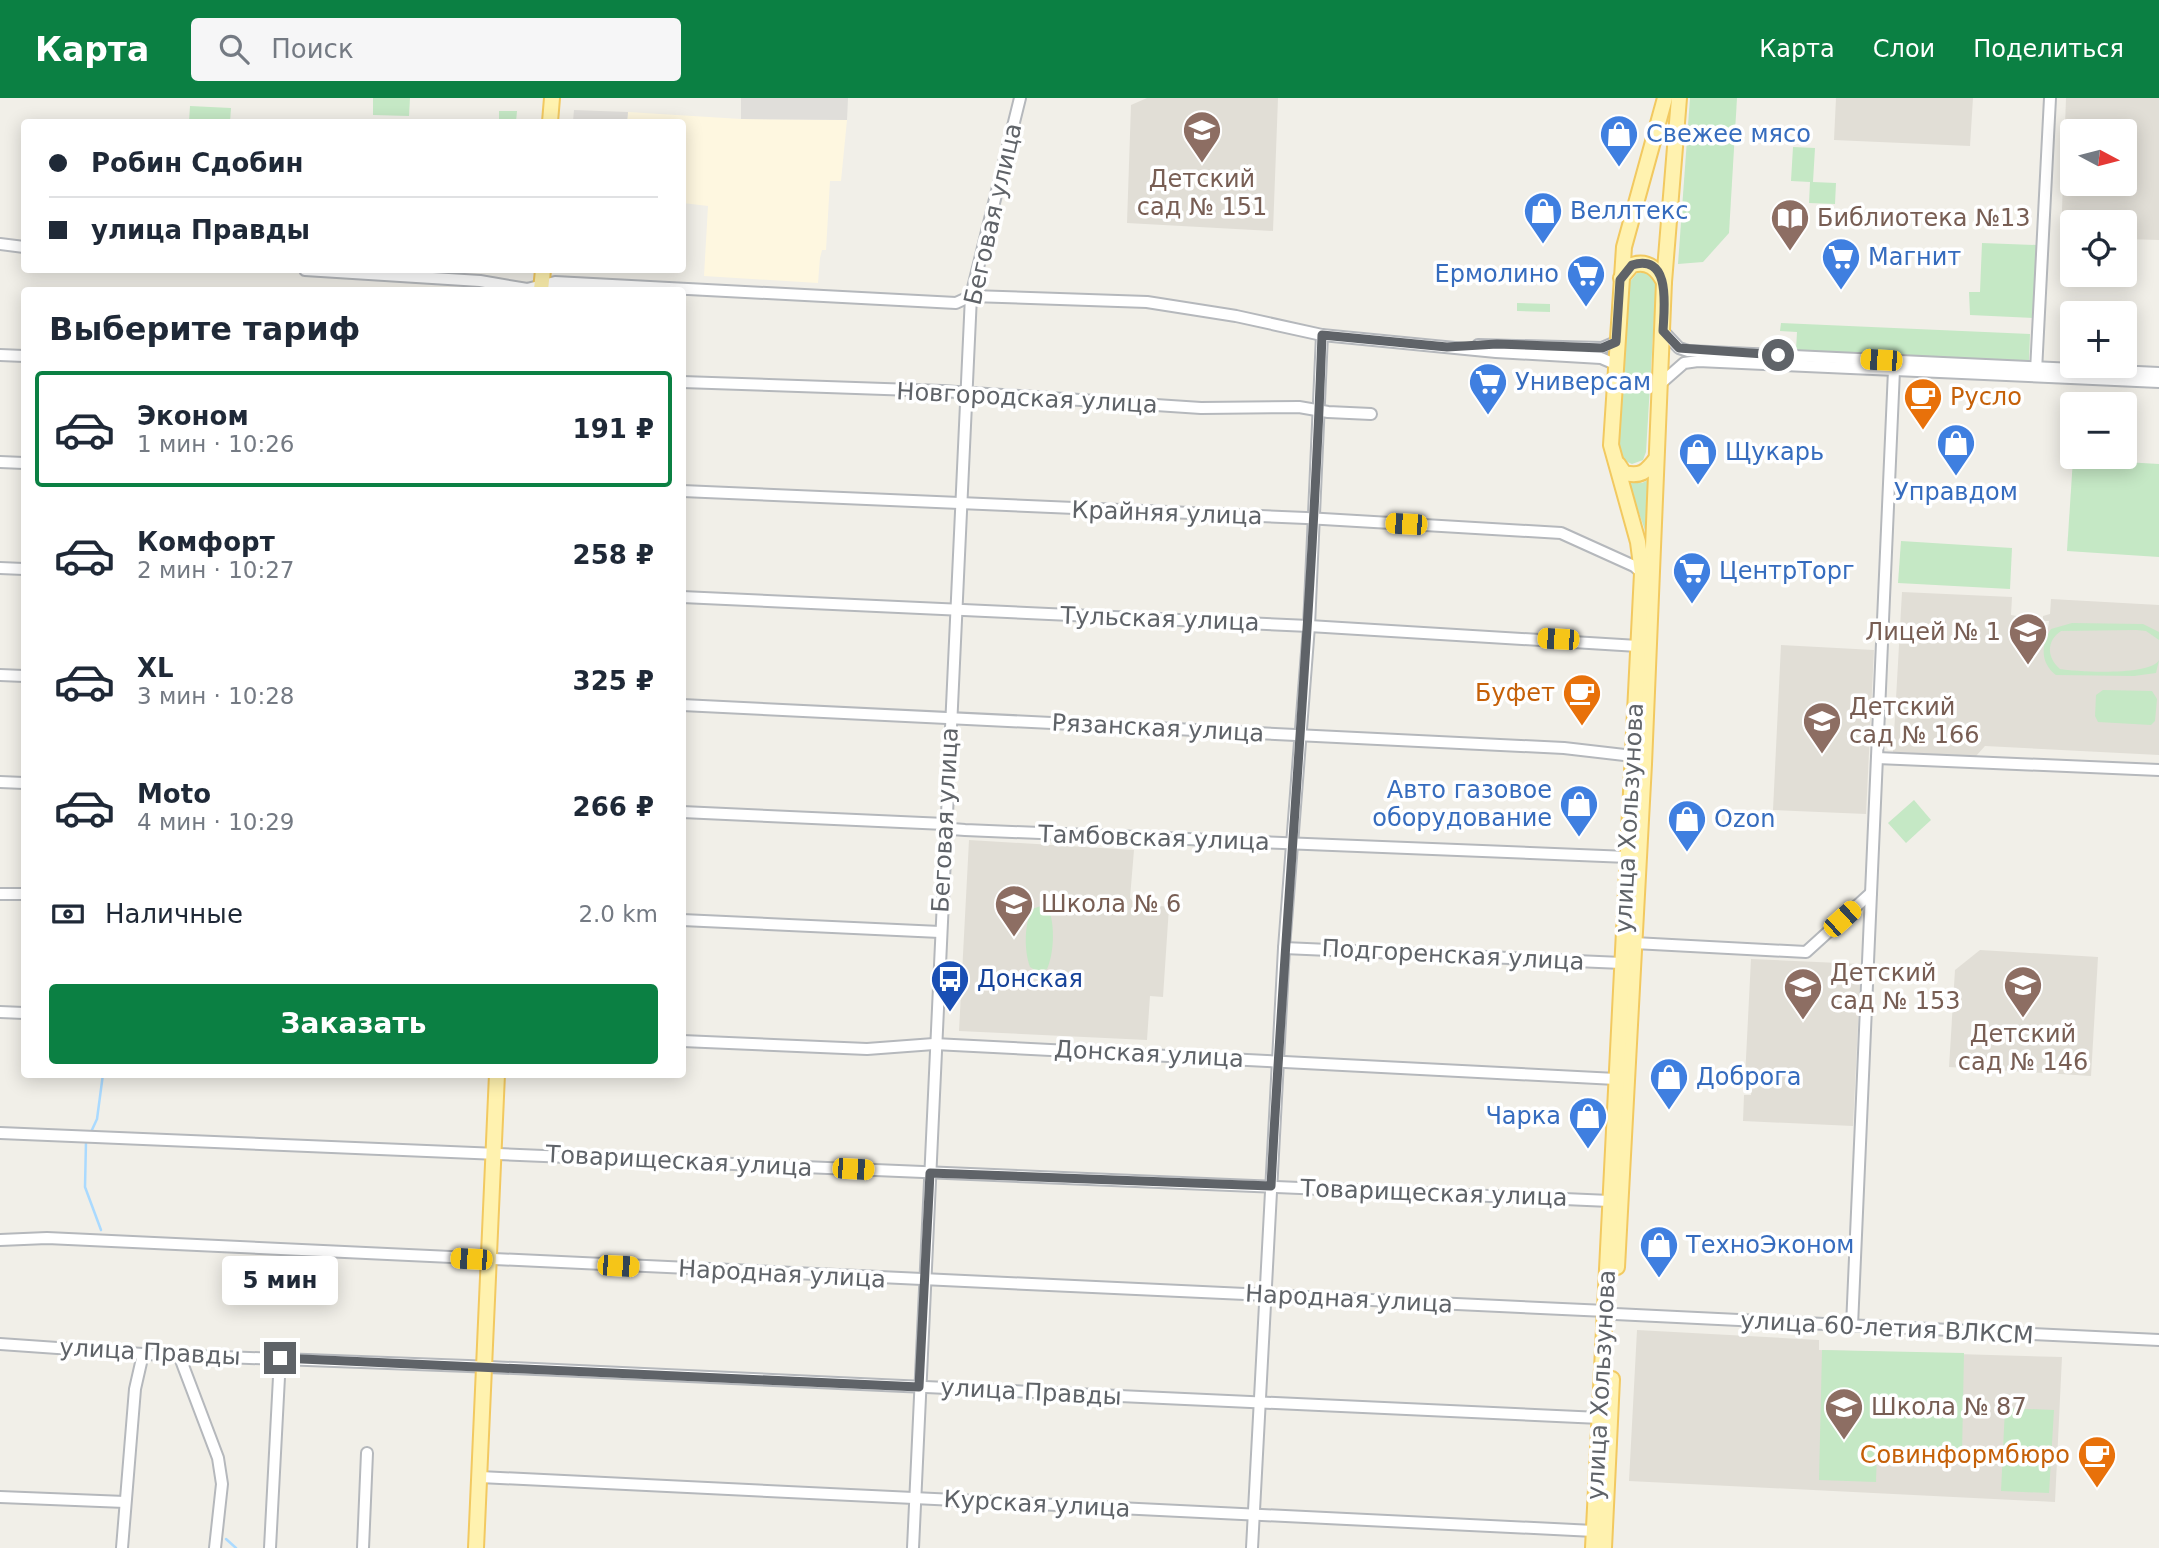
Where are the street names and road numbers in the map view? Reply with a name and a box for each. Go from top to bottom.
street label: Беговая улица [958,120,1028,308]
street label: Новгородская улица [896,377,1158,419]
street label: Крайняя улица [1071,496,1263,530]
street label: Тульская улица [1059,602,1260,636]
street label: улица Хользунова [1609,702,1649,934]
street label: Рязанская улица [1051,708,1265,748]
street label: Беговая улица [926,727,964,913]
street label: Тамбовская улица [1037,820,1270,856]
street label: Подгоренская улица [1321,934,1585,976]
street label: Донская улица [1054,1035,1244,1073]
street label: Товарищеская улица [544,1140,813,1182]
street label: Товарищеская улица [1299,1174,1568,1212]
street label: Народная улица [677,1255,887,1293]
street label: улица Хользунова [1581,1269,1621,1501]
street label: Народная улица [1244,1280,1454,1318]
street label: улица 60-летия ВЛКСМ [1740,1306,2034,1350]
street label: улица Правды [59,1333,241,1371]
street label: улица Правды [940,1373,1122,1411]
street label: Курская улица [943,1485,1131,1523]

